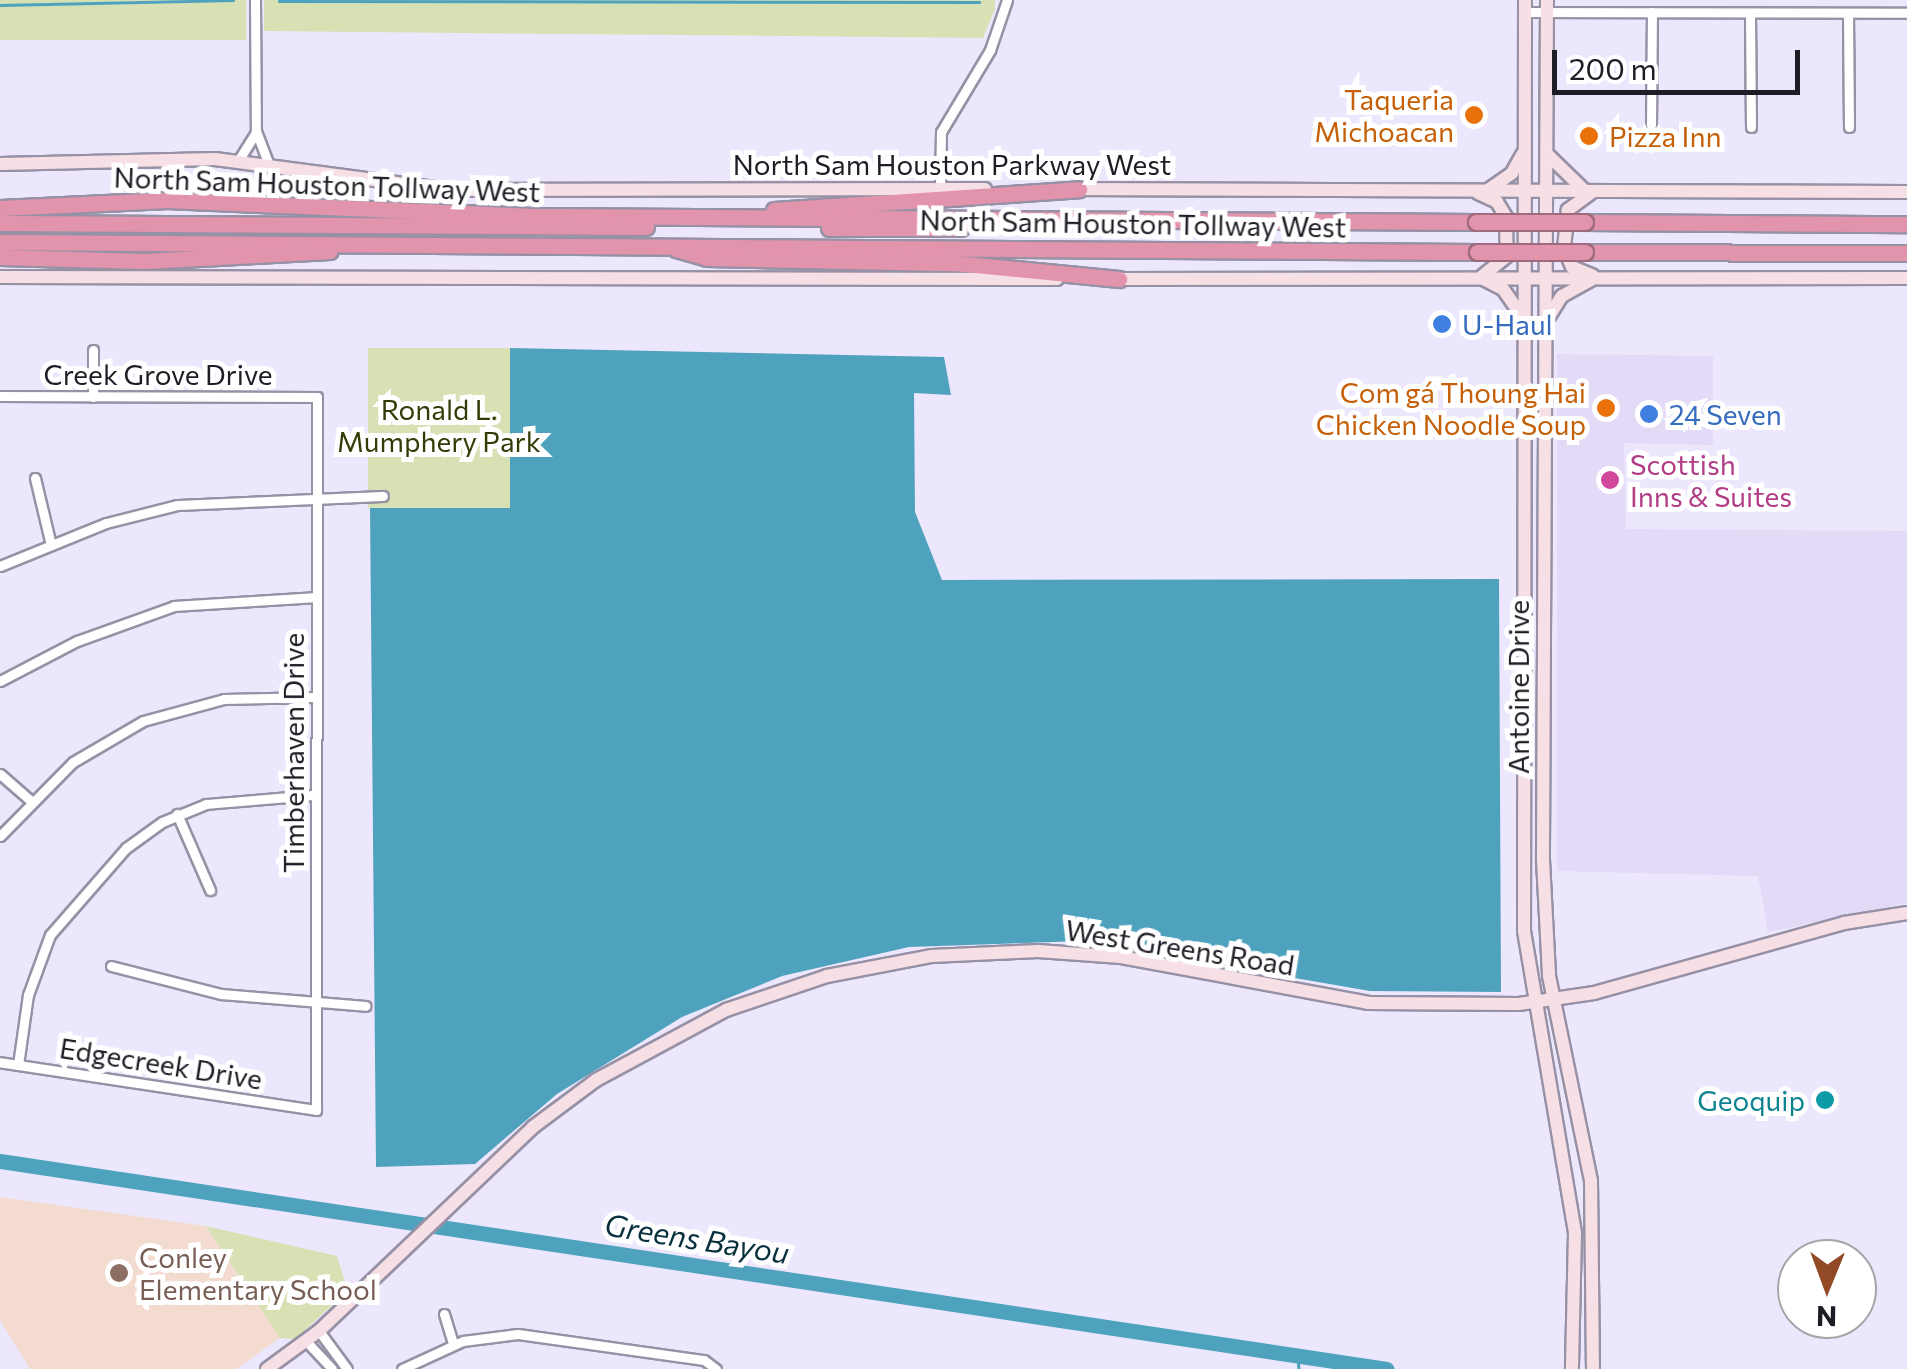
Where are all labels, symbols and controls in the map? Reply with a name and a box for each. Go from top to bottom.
scale bar [1557,30,1804,92]
text: 200 m [1569,49,1657,86]
place label: Taqueria Michoacan [1314,82,1454,148]
marker: Taqueria Michoacan [1463,104,1485,126]
place label: Pizza Inn [1609,119,1722,153]
marker: Pizza Inn [1578,125,1600,147]
street label: North Sam Houston Parkway West [733,147,1171,181]
street label: North Sam Houston Tollway West [113,160,541,208]
street label: North Sam Houston Tollway West [919,202,1347,244]
place label: U-Haul [1462,307,1553,341]
marker: U-Haul [1431,313,1453,335]
street label: Creek Grove Drive [43,357,273,391]
place label: Com gá Thoung Hai Chicken Noodle Soup [1316,375,1586,441]
park label: Ronald L. Mumphery Park [337,392,541,458]
marker: Com gá Thoung Hai Chicken Noodle Soup [1595,397,1617,419]
place label: 24 Seven [1669,397,1782,431]
marker: 24 Seven [1638,403,1660,425]
place label: Scottish Inns & Suites [1630,447,1792,513]
marker: Scottish Inns & Suites [1599,469,1621,491]
street label: Antoine Drive [1501,600,1535,774]
street label: Timberhaven Drive [276,633,310,873]
street label: West Greens Road [1063,912,1297,982]
street label: Edgecreek Drive [57,1030,265,1096]
place label: Geoquip [1697,1083,1805,1117]
marker: Geoquip [1814,1089,1836,1111]
water label: Greens Bayou [602,1206,792,1270]
north arrow [1777,1239,1877,1339]
place label: Conley Elementary School [139,1240,377,1306]
marker: Conley Elementary School [108,1262,130,1284]
text: N [1816,1300,1837,1334]

